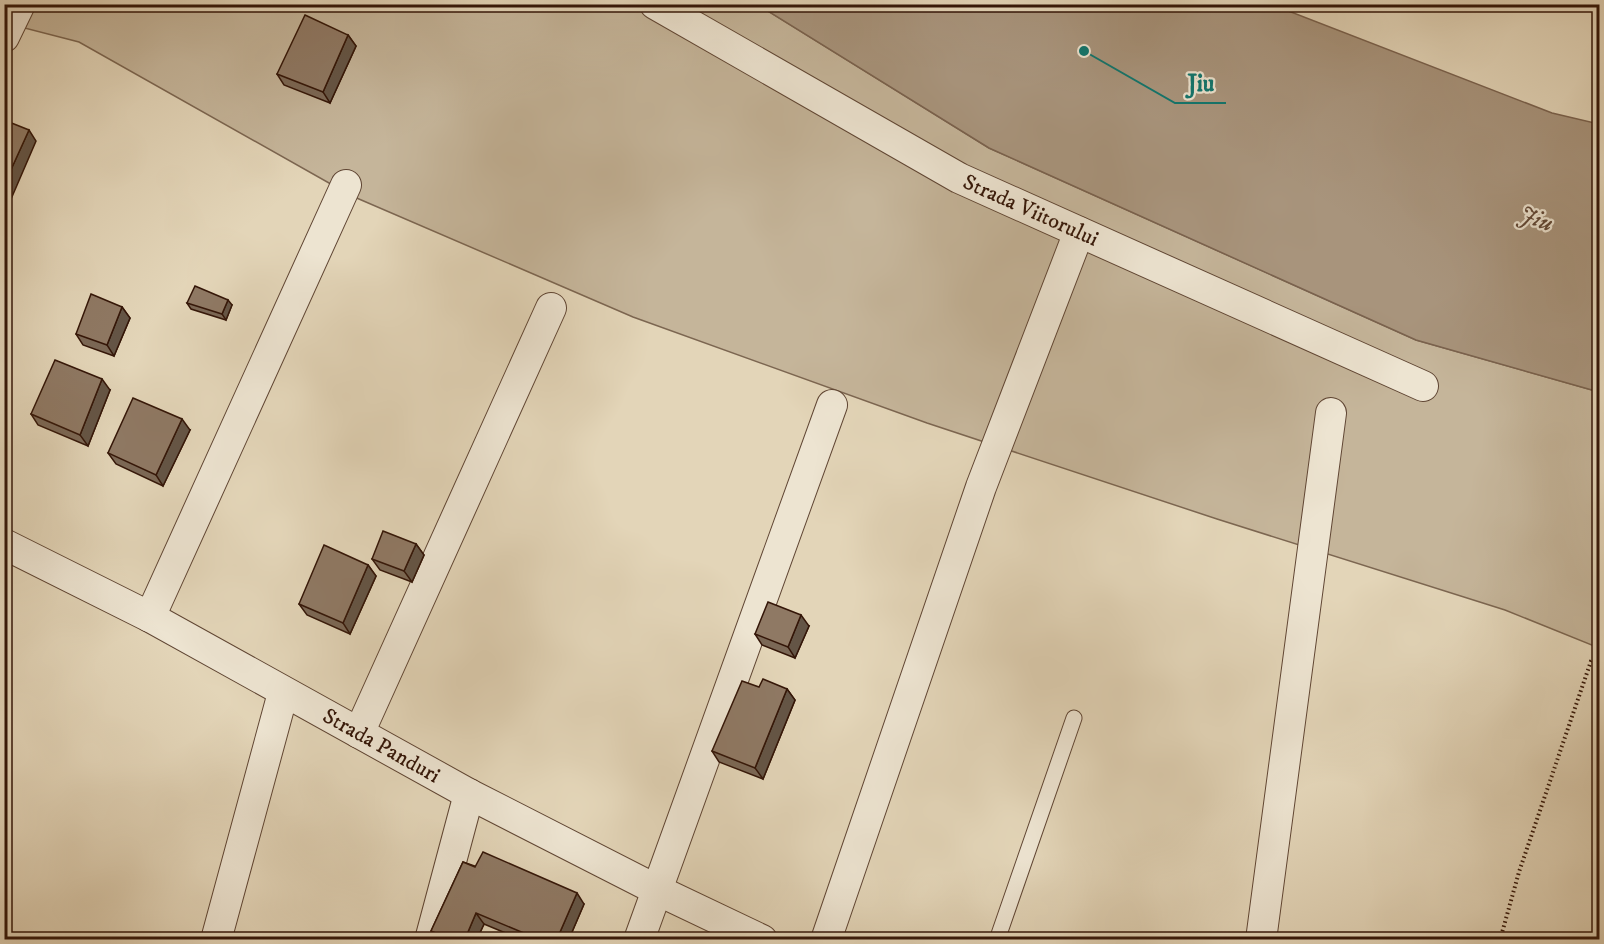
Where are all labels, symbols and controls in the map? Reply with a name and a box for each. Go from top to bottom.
callout: Jiu [1175,61,1226,103]
text: Jiu [1185,69,1215,99]
street label: Strada Viitorului [959,168,1103,252]
water label: Jiu [1515,199,1557,239]
street label: Strada Panduri [318,702,445,789]

